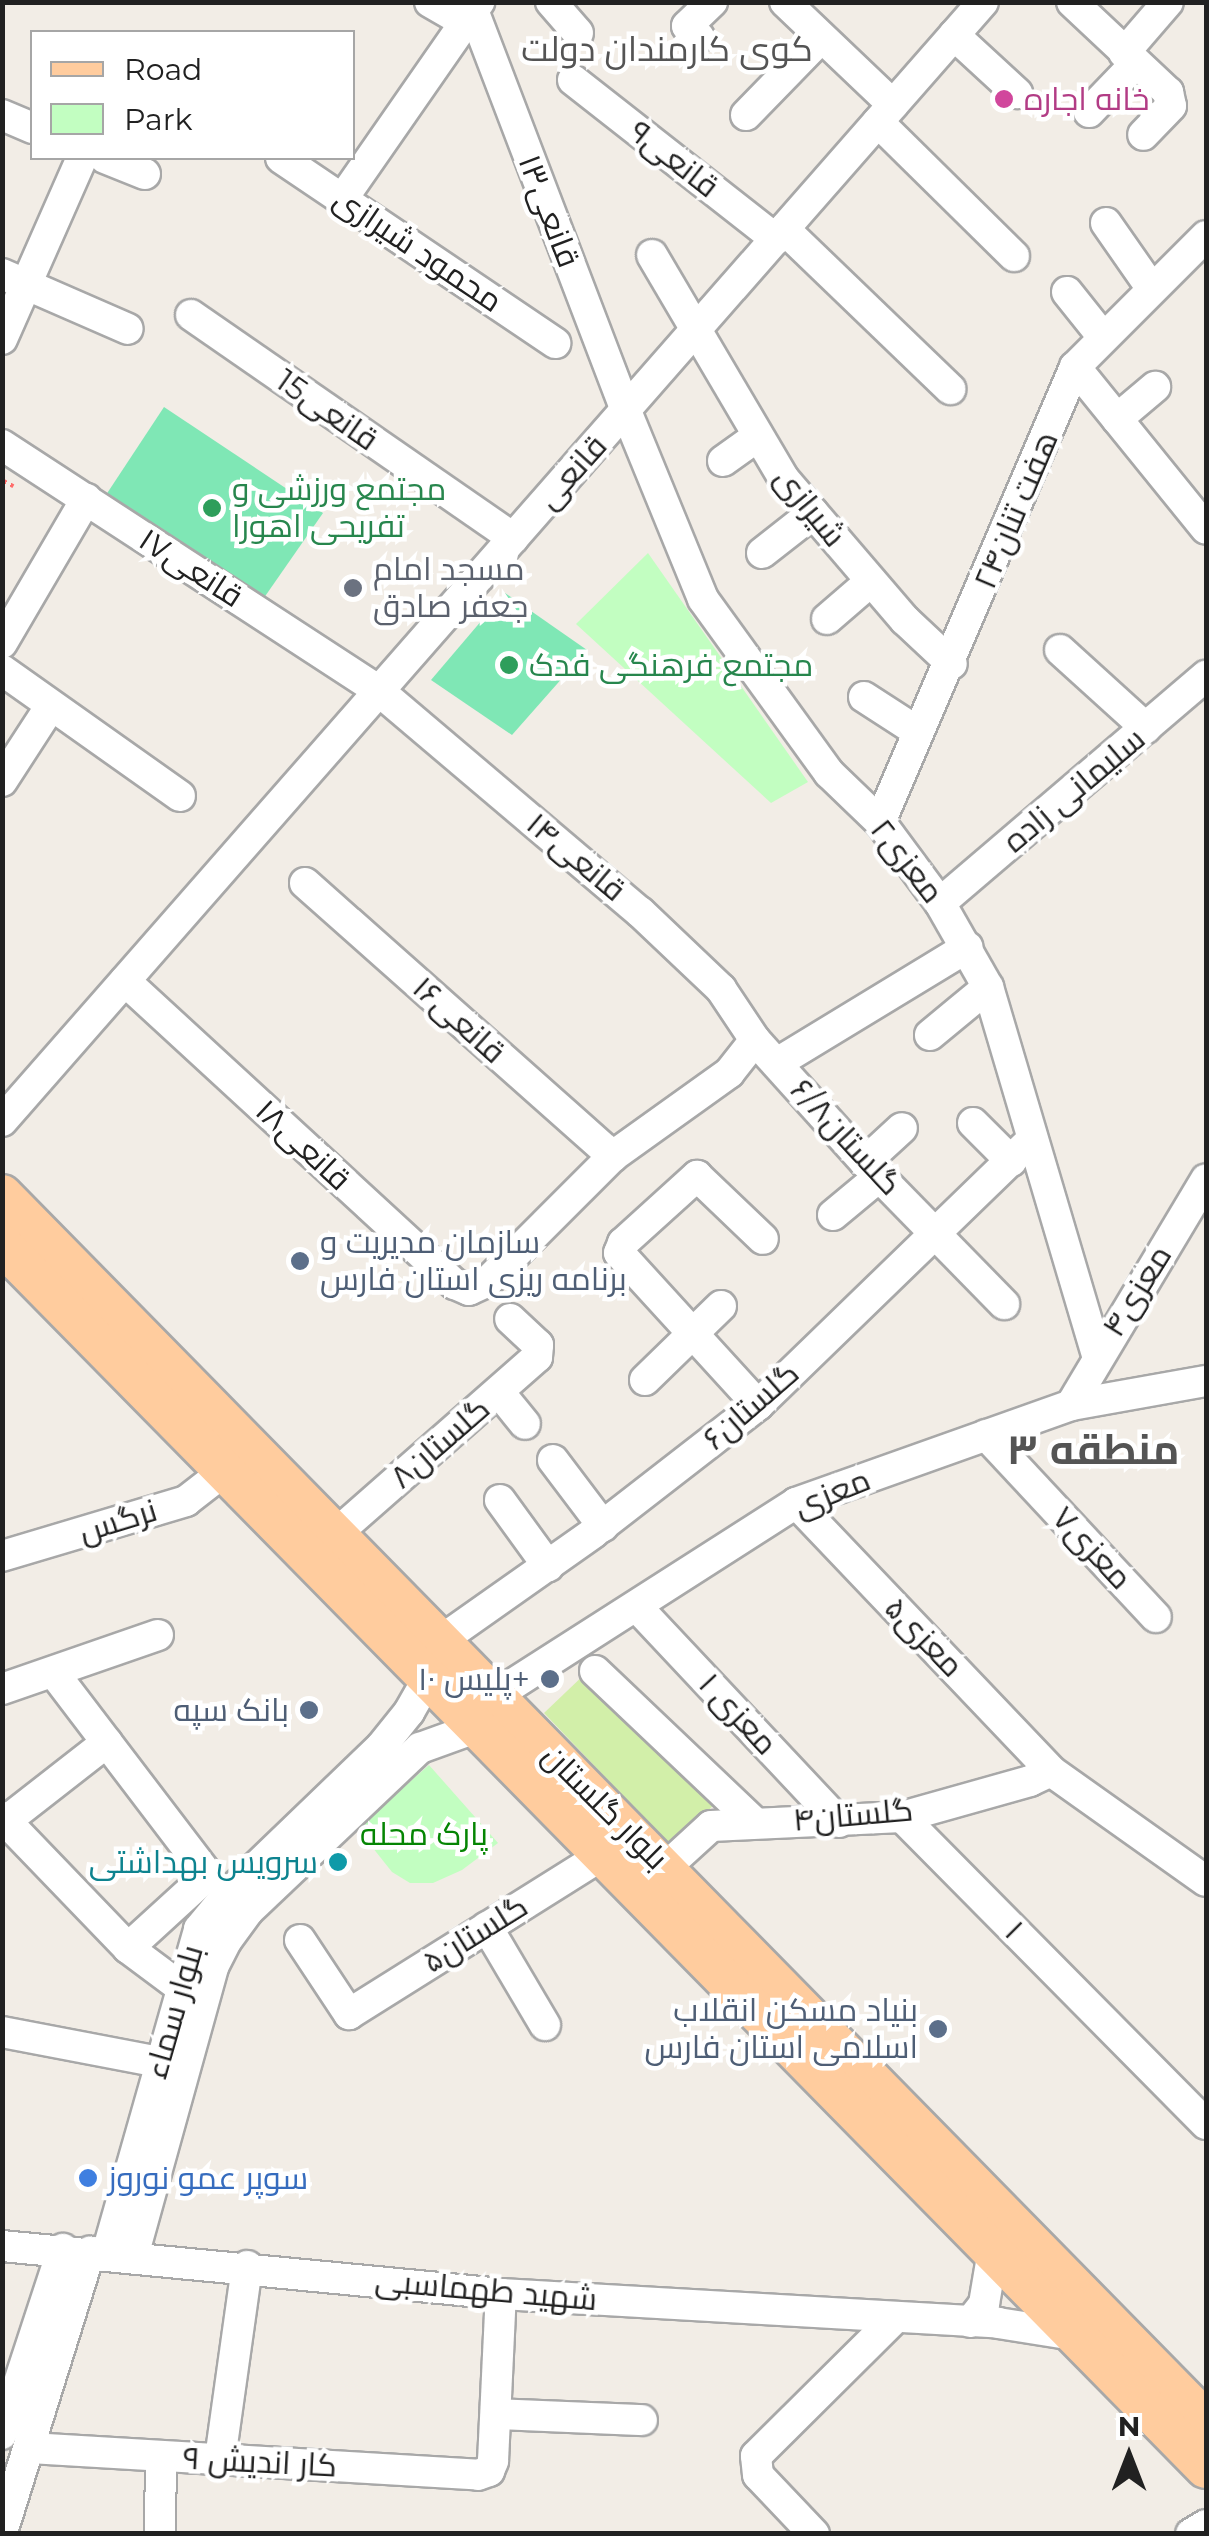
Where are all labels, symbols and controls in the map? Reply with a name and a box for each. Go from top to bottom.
district label: کوی کارمندان دولت [521,28,813,70]
legend [30,30,355,160]
text: Road [124,51,202,88]
place label: خانه اجاره [1024,80,1150,118]
marker: خانه اجاره [993,88,1015,110]
text: Park [124,101,193,138]
street label: ۹قانعی [622,112,726,206]
street label: ۱۳قانعی [510,149,588,273]
street label: محمود شیرازی [326,180,510,320]
street label: 15قانعی [269,361,385,459]
street label: هفت تنان۲۴ [966,426,1066,594]
street label: قانعی [529,427,615,517]
street label: شیرازی [766,459,854,555]
place label: مجتمع ورزشی و تفریحی اهورا [232,471,446,546]
marker: مجتمع ورزشی و تفریحی اهورا [201,497,223,519]
street label: ۱۷قانعی [132,520,250,616]
place label: مسجد امام جعفر صادق [373,551,528,626]
marker: مسجد امام جعفر صادق [342,577,364,599]
place label: مجتمع فرهنگی فدک [529,646,813,684]
marker: مجتمع فرهنگی فدک [498,654,520,676]
street label: سلیمانی زاده [995,720,1153,860]
street label: ۱۴قانعی [519,805,633,909]
street label: ۲معزی [862,811,952,911]
street label: ۱۶قانعی [405,969,513,1071]
street label: ۶/۸گلستان [782,1071,910,1203]
street label: ۱۸قانعی [248,1091,358,1199]
place label: سازمان مدیریت و برنامه ریزی استان فارس [320,1224,627,1299]
street label: ۴معزی [1094,1238,1180,1344]
marker: سازمان مدیریت و برنامه ریزی استان فارس [289,1250,311,1272]
street label: گلستان۶ [695,1354,807,1458]
street label: گلستان۸ [382,1389,498,1497]
district label: منطقه ۳ [1006,1424,1180,1474]
street label: معزی [788,1460,876,1526]
street label: نرگس [74,1491,162,1551]
street label: ۷معزی [1044,1499,1140,1597]
street label: ۵معزی [877,1589,971,1685]
place label: پلیس ۱۰+ [418,1660,530,1698]
street label: معزی ۱ [691,1665,785,1763]
marker: پلیس ۱۰+ [539,1668,561,1690]
place label: بانک سپه [174,1691,289,1729]
marker: بانک سپه [298,1699,320,1721]
street label: بلوار گلستان [534,1736,676,1878]
street label: گلستان۴ [791,1791,915,1839]
park label: پارک محله [360,1815,488,1853]
place label: سرویس بهداشتی [89,1843,318,1881]
marker: سرویس بهداشتی [327,1851,349,1873]
street label: گلستان۵ [415,1887,535,1981]
street label: ۱ [997,1913,1031,1947]
street label: بلوار سماء [137,1941,211,2083]
place label: بنیاد مسکن انقلاب اسلامی استان فارس [645,1992,918,2067]
marker: بنیاد مسکن انقلاب اسلامی استان فارس [927,2018,949,2040]
place label: سوپر عمو نوروز [108,2159,308,2197]
marker: سوپر عمو نوروز [77,2167,99,2189]
street label: شهید طهماسبی [373,2261,599,2319]
north arrow [1079,2406,1179,2506]
text: N [1118,2409,1140,2443]
street label: ۹ کار اندیش [182,2439,338,2485]

